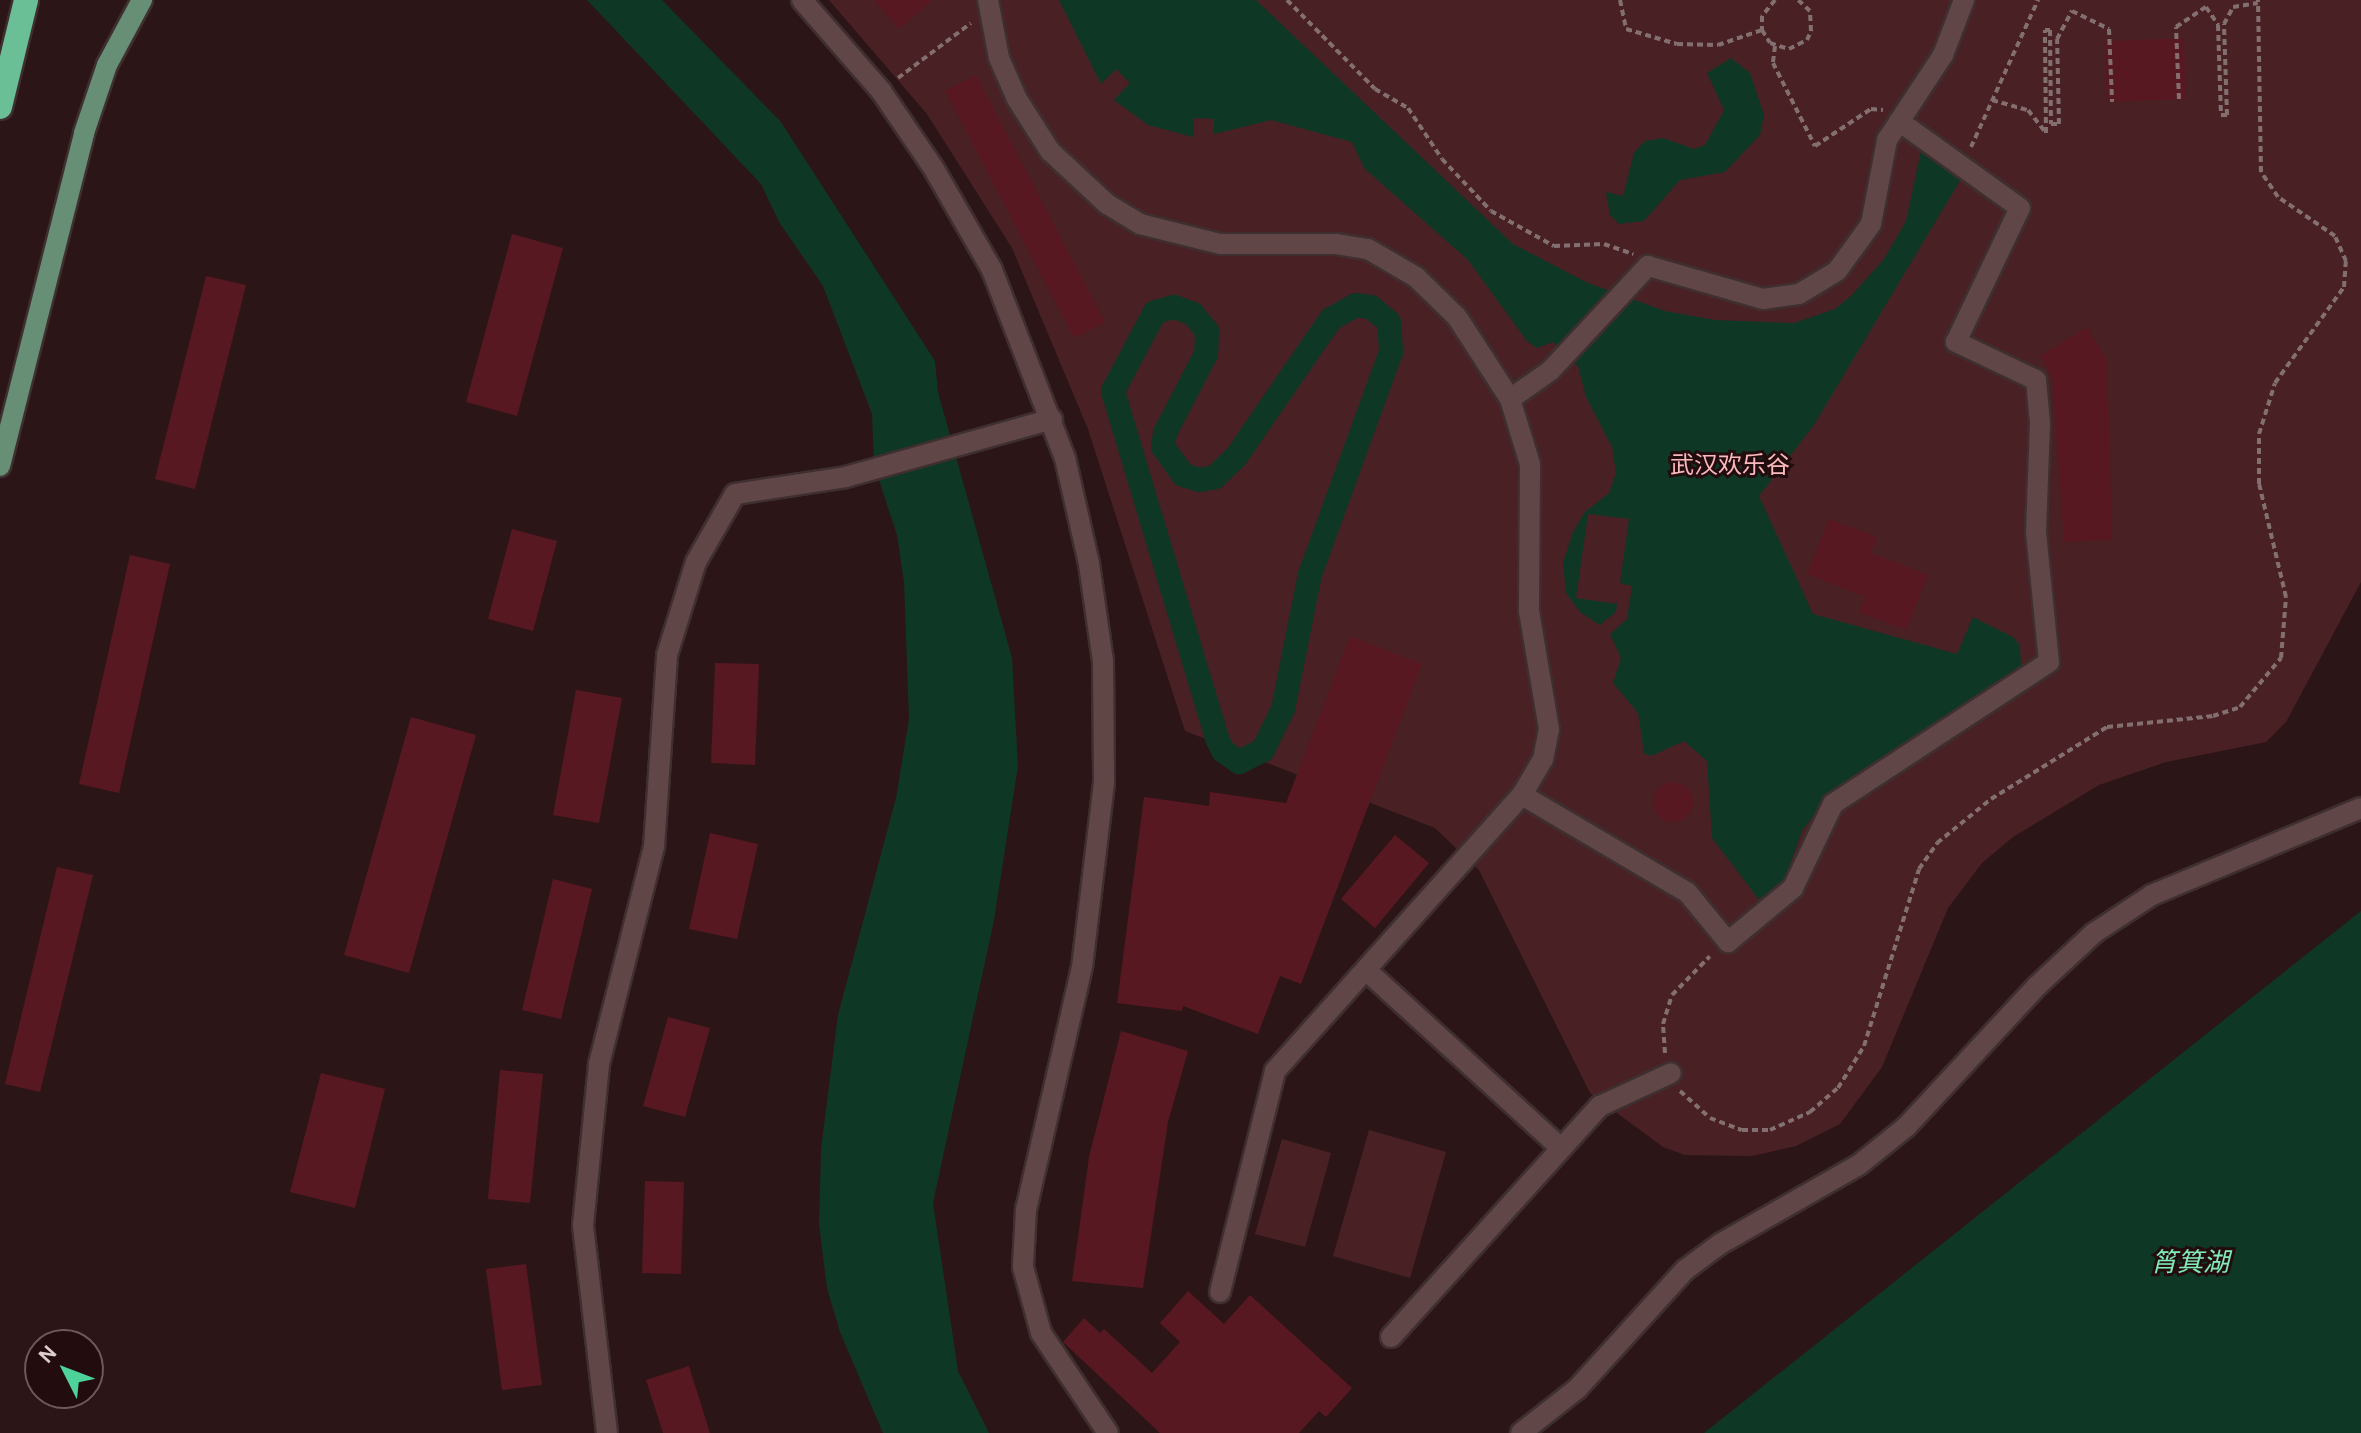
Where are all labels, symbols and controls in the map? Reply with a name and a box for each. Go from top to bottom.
park label: 武汉欢乐谷 [1670,452,1790,480]
water label: 筲箕湖 [2151,1247,2229,1279]
north arrow [24,1329,104,1409]
text: N [33,1340,63,1369]

